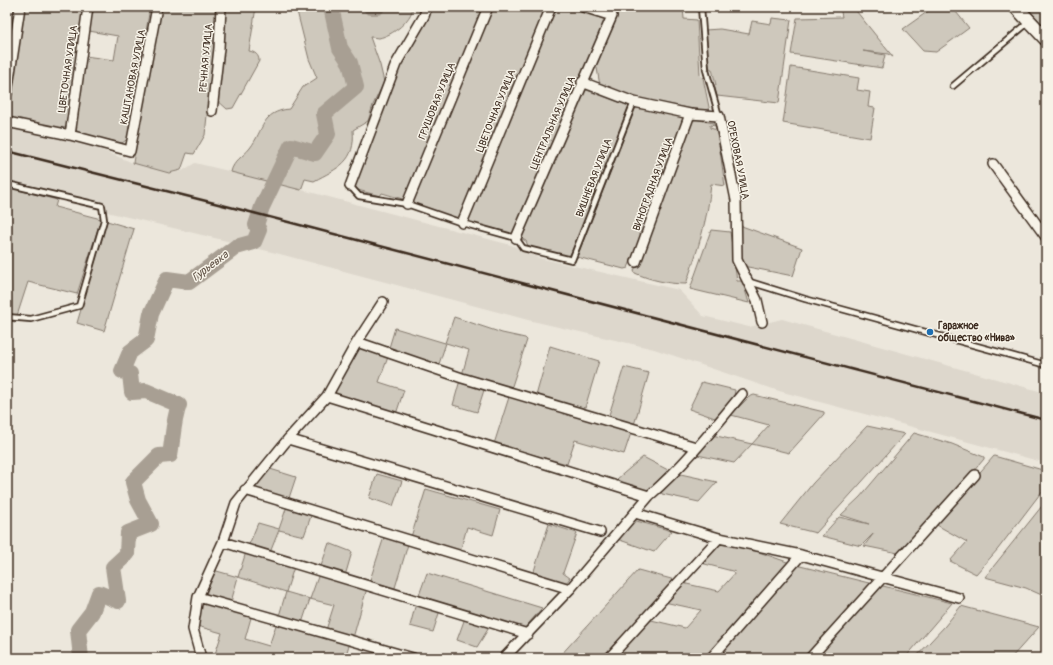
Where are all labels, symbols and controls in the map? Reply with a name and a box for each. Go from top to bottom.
street label: РЕЧНАЯ УЛИЦА [197,23,215,93]
street label: ЦВЕТОЧНАЯ УЛИЦА [56,24,80,114]
street label: КАШТАНОВАЯ УЛИЦА [118,28,148,126]
street label: ГРУШОВАЯ УЛИЦА [416,60,458,141]
street label: ЦВЕТОЧНАЯ УЛИЦА [474,67,518,154]
street label: ЦЕНТРАЛЬНАЯ УЛИЦА [528,74,578,171]
street label: ОРЕХОВАЯ УЛИЦА [724,120,752,201]
street label: ВИНОГРАДНАЯ УЛИЦА [630,135,676,233]
street label: ВИШНЁВАЯ УЛИЦА [574,137,615,219]
water label: Гурьевка [189,248,231,284]
place label: Гаражное общество «Нива» [937,320,1016,344]
marker: Гаражное общество «Нива» [925,327,935,337]

